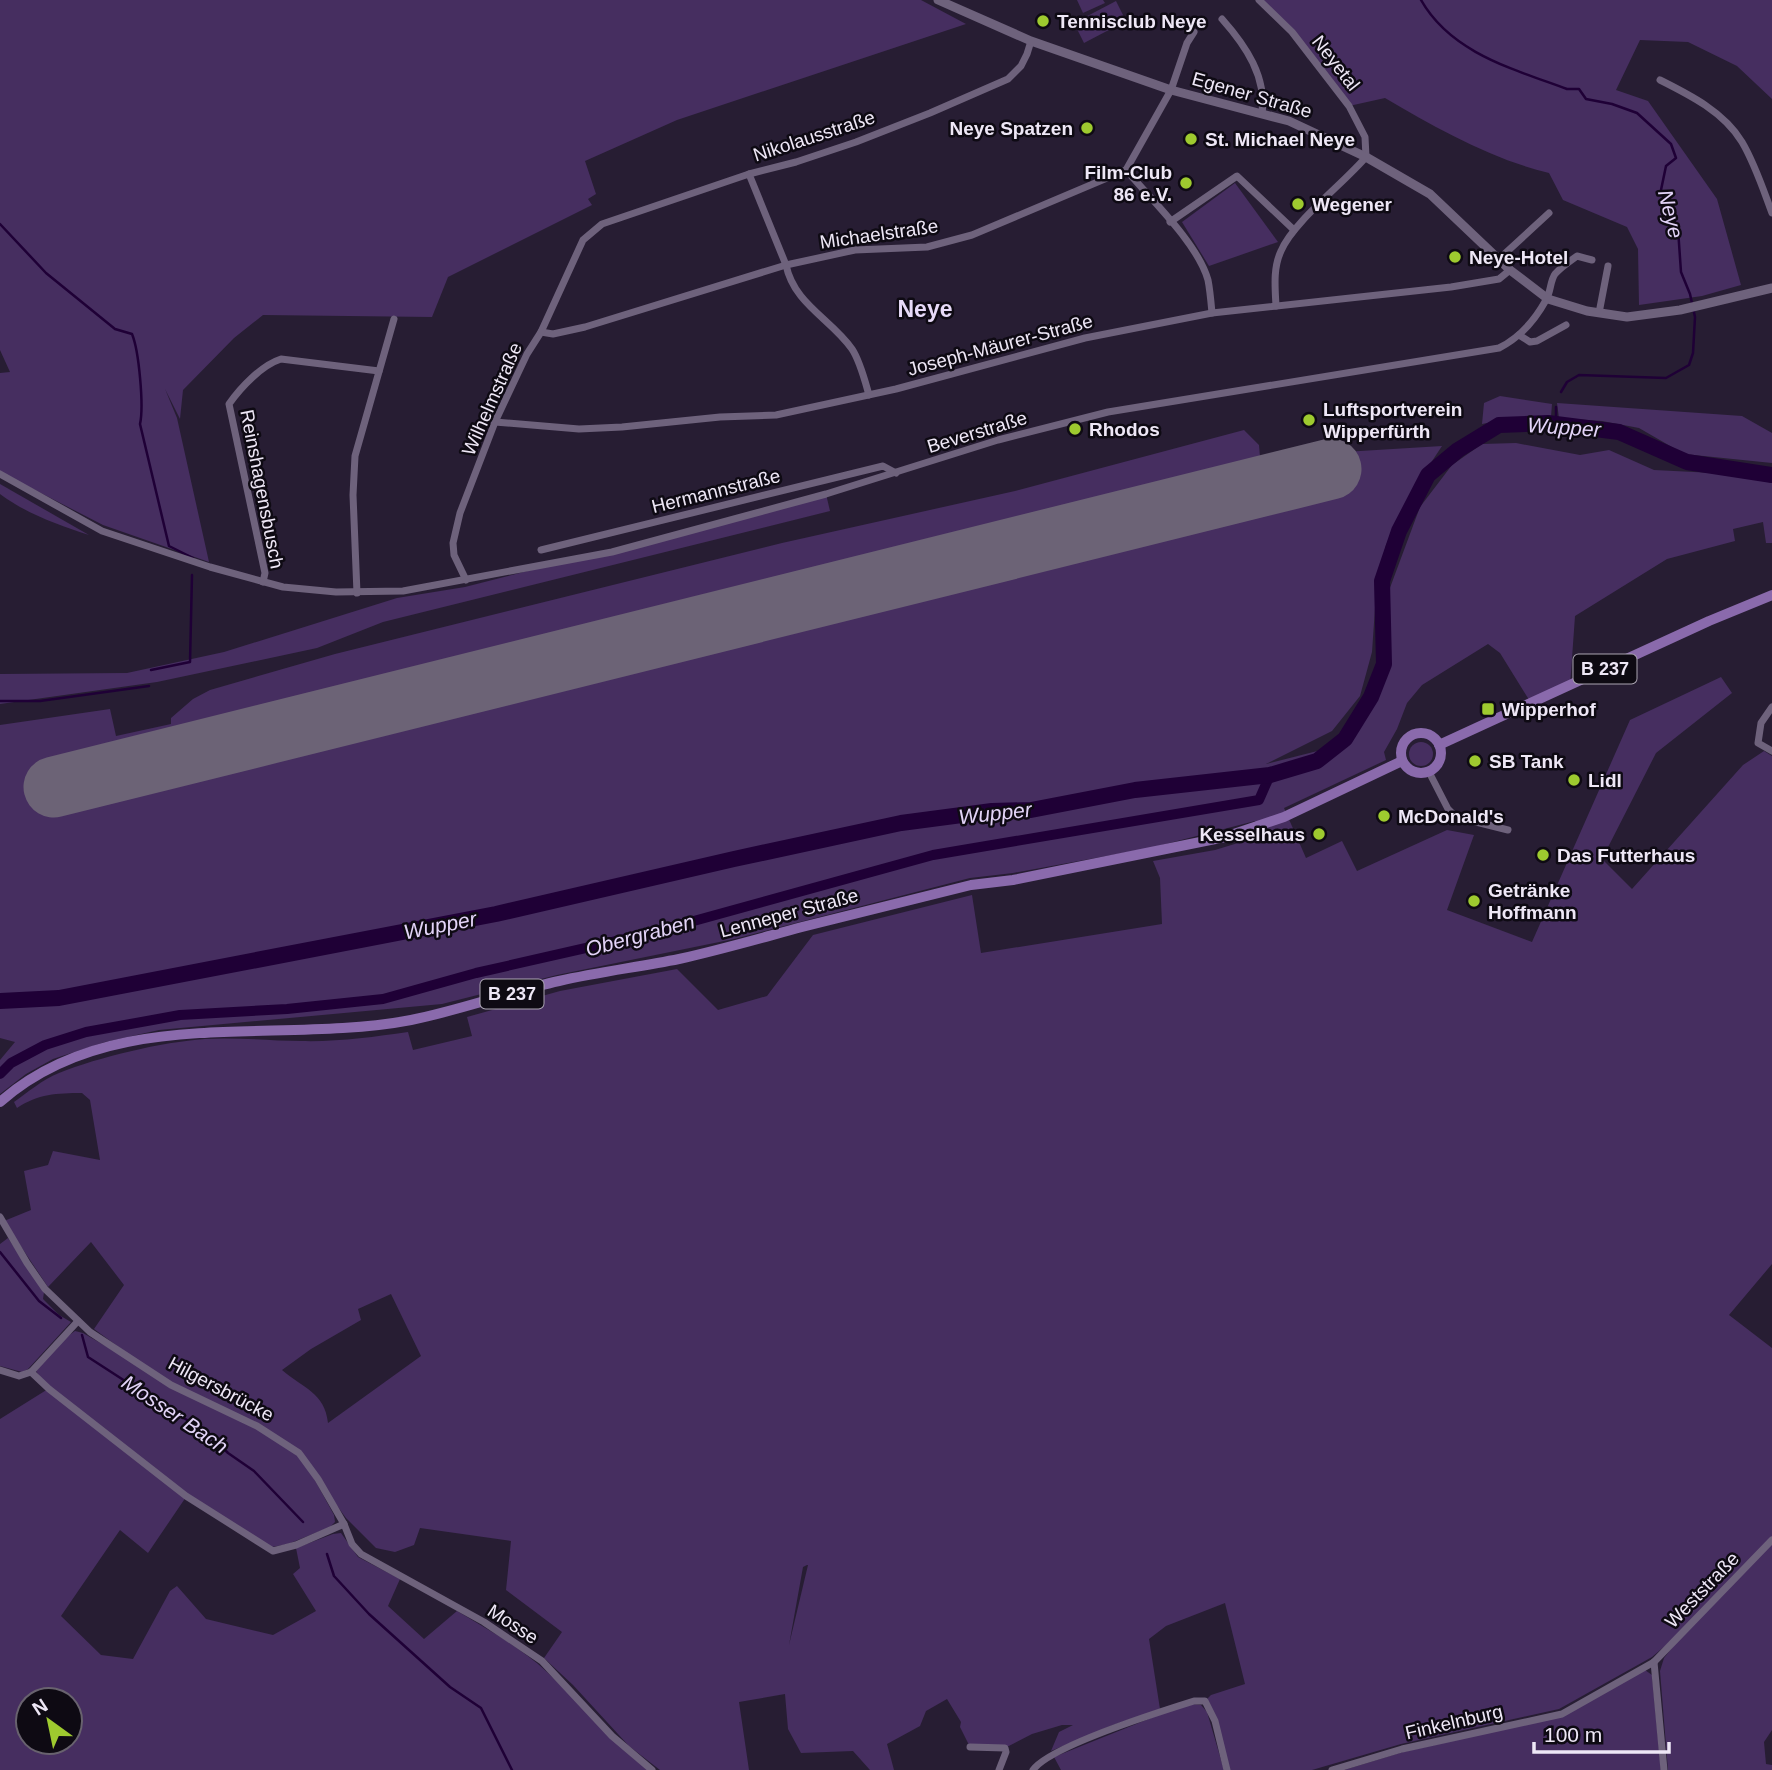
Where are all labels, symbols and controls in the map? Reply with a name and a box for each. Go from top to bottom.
place label: Tennisclub Neye [1057,11,1207,32]
marker: Tennisclub Neye [1035,13,1051,29]
street label: Neyetal [1308,31,1364,95]
street label: Egener Straße [1190,68,1314,122]
street label: Nikolausstraße [750,106,878,166]
place label: Neye Spatzen [949,118,1073,139]
marker: Neye Spatzen [1079,120,1095,136]
place label: St. Michael Neye [1205,129,1355,150]
marker: St. Michael Neye [1183,131,1199,147]
place label: Film-Club 86 e.V. [1084,162,1172,205]
marker: Film-Club 86 e.V. [1178,175,1194,191]
water label: Neye [1654,187,1688,241]
place label: Wegener [1312,194,1393,215]
marker: Wegener [1290,196,1306,212]
street label: Michaelstraße [818,215,940,253]
place label: Neye-Hotel [1469,247,1568,268]
marker: Neye-Hotel [1447,249,1463,265]
district label: Neye [898,296,952,322]
street label: Joseph-Mäurer-Straße [905,310,1095,380]
street label: Wilhelmstraße [458,339,526,459]
place label: Luftsportverein Wipperfürth [1323,399,1462,442]
street label: Beverstraße [924,407,1030,457]
street label: Reinshagensbusch [236,408,288,570]
marker: Luftsportverein Wipperfürth [1301,412,1317,428]
water label: Wupper [1527,413,1602,441]
place label: Rhodos [1089,419,1160,440]
marker: Rhodos [1067,421,1083,437]
street label: Hermannstraße [649,465,783,517]
road number: B 237 [1574,654,1636,684]
place label: Wipperhof [1502,699,1596,720]
marker: Wipperhof [1480,701,1496,717]
place label: SB Tank [1489,751,1564,772]
marker: SB Tank [1467,753,1483,769]
place label: Lidl [1588,770,1622,791]
marker: Lidl [1566,772,1582,788]
water label: Wupper [957,798,1034,828]
place label: McDonald's [1398,806,1504,827]
marker: McDonald's [1376,808,1392,824]
place label: Kesselhaus [1199,824,1305,845]
marker: Kesselhaus [1311,826,1327,842]
place label: Das Futterhaus [1557,845,1695,866]
marker: Das Futterhaus [1535,847,1551,863]
place label: Getränke Hoffmann [1488,880,1577,923]
street label: Lenneper Straße [717,884,861,942]
marker: Getränke Hoffmann [1466,893,1482,909]
water label: Wupper [402,907,479,943]
water label: Obergraben [583,909,697,961]
road number: B 237 [480,979,544,1009]
street label: Hilgersbrücke [165,1352,277,1426]
water label: Mosser Bach [118,1370,232,1458]
street label: Weststraße [1661,1548,1743,1632]
street label: Mosse [484,1600,542,1648]
north arrow [14,1686,84,1756]
text: N [29,1695,51,1720]
street label: Finkelnburg [1403,1701,1505,1743]
scale bar [1534,1710,1669,1754]
text: 100 m [1544,1723,1602,1746]

